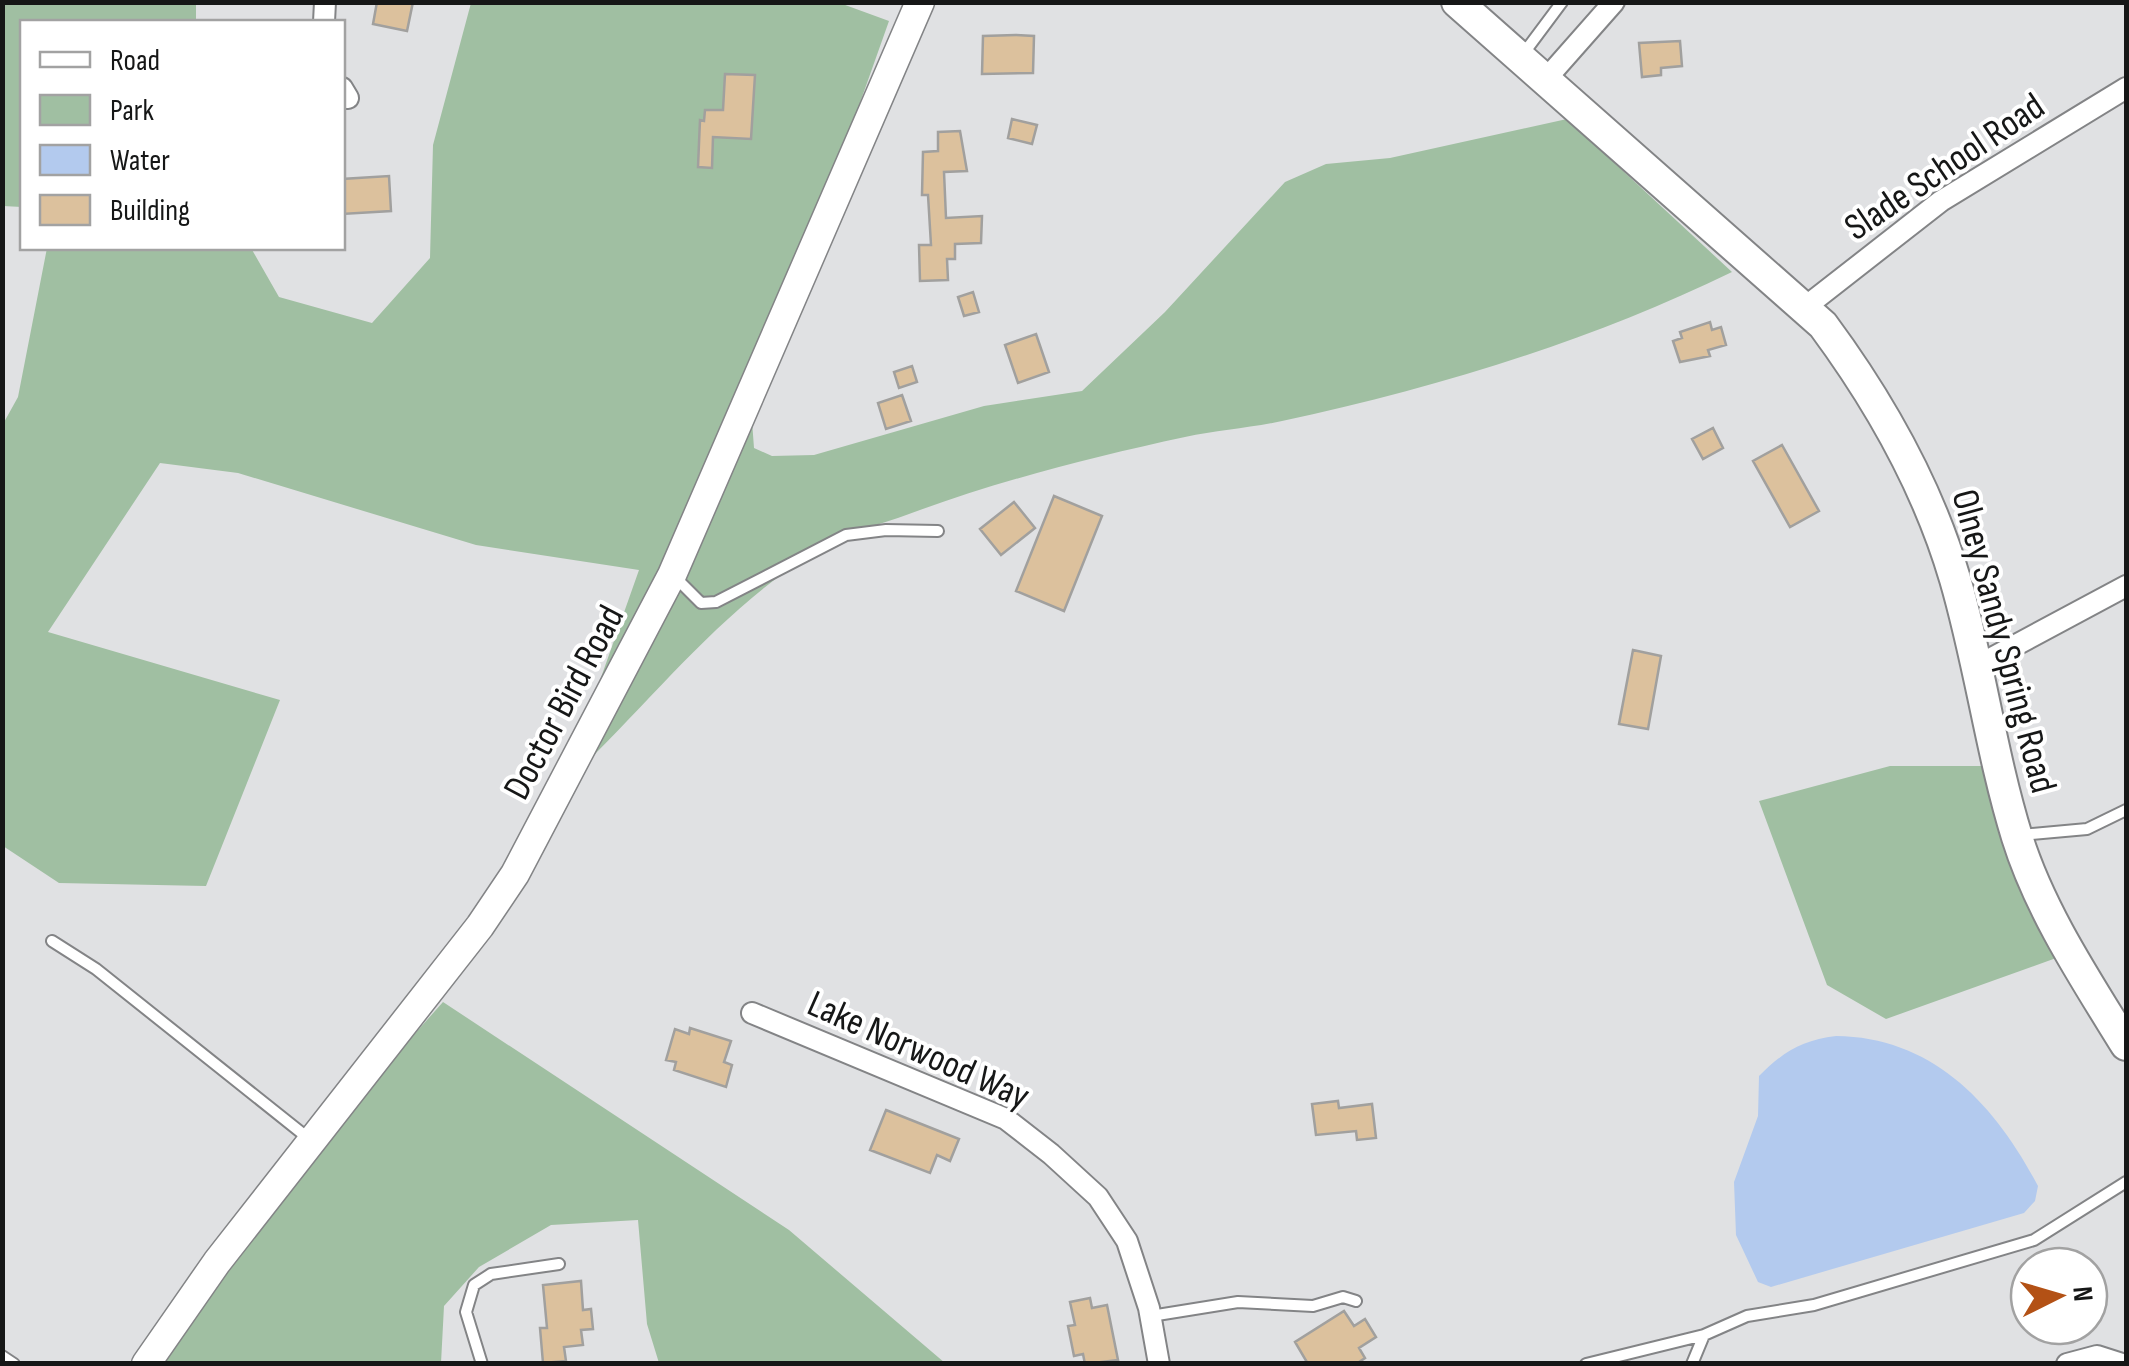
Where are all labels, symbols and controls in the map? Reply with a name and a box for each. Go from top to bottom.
legend [20,20,345,250]
text: Road [110,43,160,79]
street label: Slade School Road [1837,84,2053,250]
text: Park [110,93,154,129]
text: Water [110,143,170,179]
text: Building [110,193,190,229]
street label: Olney Sandy Spring Road [1941,485,2066,798]
street label: Doctor Bird Road [494,598,634,807]
street label: Lake Norwood Way [801,981,1036,1119]
north arrow [2009,1246,2109,1346]
text: N [2065,1285,2099,1303]

